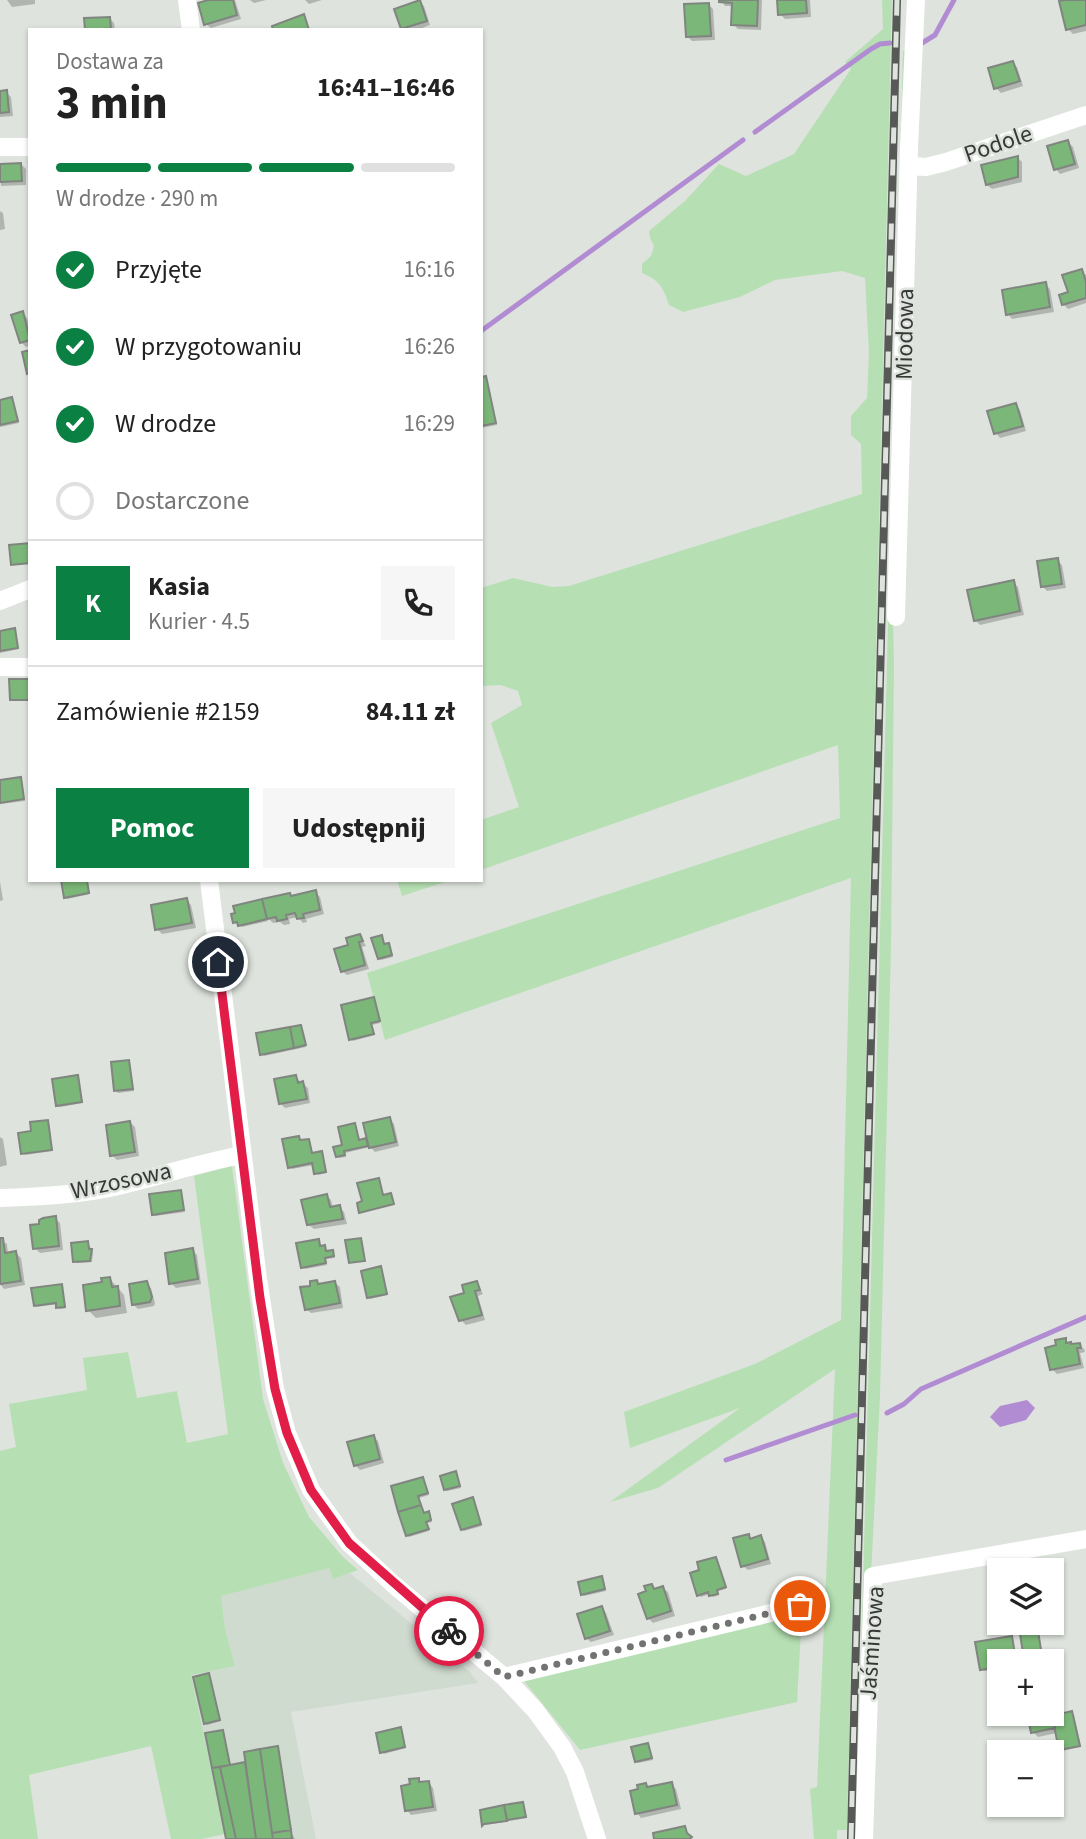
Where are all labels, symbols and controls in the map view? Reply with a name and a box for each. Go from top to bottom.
text: Dostawa za [56,45,164,78]
text: 16:41–16:46 [317,69,455,106]
text: 3 min [56,71,168,136]
street label: Podole [959,116,1037,172]
text: W drodze · 290 m [56,182,218,215]
icon: check [56,251,94,289]
text: Przyjęte [115,251,202,288]
text: 16:16 [404,253,455,286]
street label: Miodowa [887,288,923,380]
icon: check [56,328,94,366]
text: W przygotowaniu [115,328,302,365]
text: 16:26 [404,330,455,363]
icon: check [56,405,94,443]
text: W drodze [115,405,216,442]
text: 16:29 [404,407,455,440]
text: Dostarczone [115,482,249,519]
button: phone [381,566,455,640]
text: Kasia [148,568,210,605]
text: K [85,585,101,622]
text: Kurier · 4.5 [148,605,250,638]
text: Zamówienie #2159 [56,693,260,730]
text: 84.11 zł [366,693,455,730]
button: Pomoc [56,788,249,868]
button: Udostępnij [263,788,455,868]
pin [188,932,248,992]
icon: home [199,943,237,981]
street label: Wrzosowa [67,1153,175,1209]
map controls [987,1558,1064,1817]
button: layers [987,1558,1064,1635]
pin [770,1576,830,1636]
street label: Jaśminowa [851,1585,893,1701]
icon: bag [781,1587,819,1625]
courier [414,1596,484,1666]
icon: bike [430,1612,468,1650]
button: + [987,1649,1064,1726]
button: − [987,1740,1064,1817]

